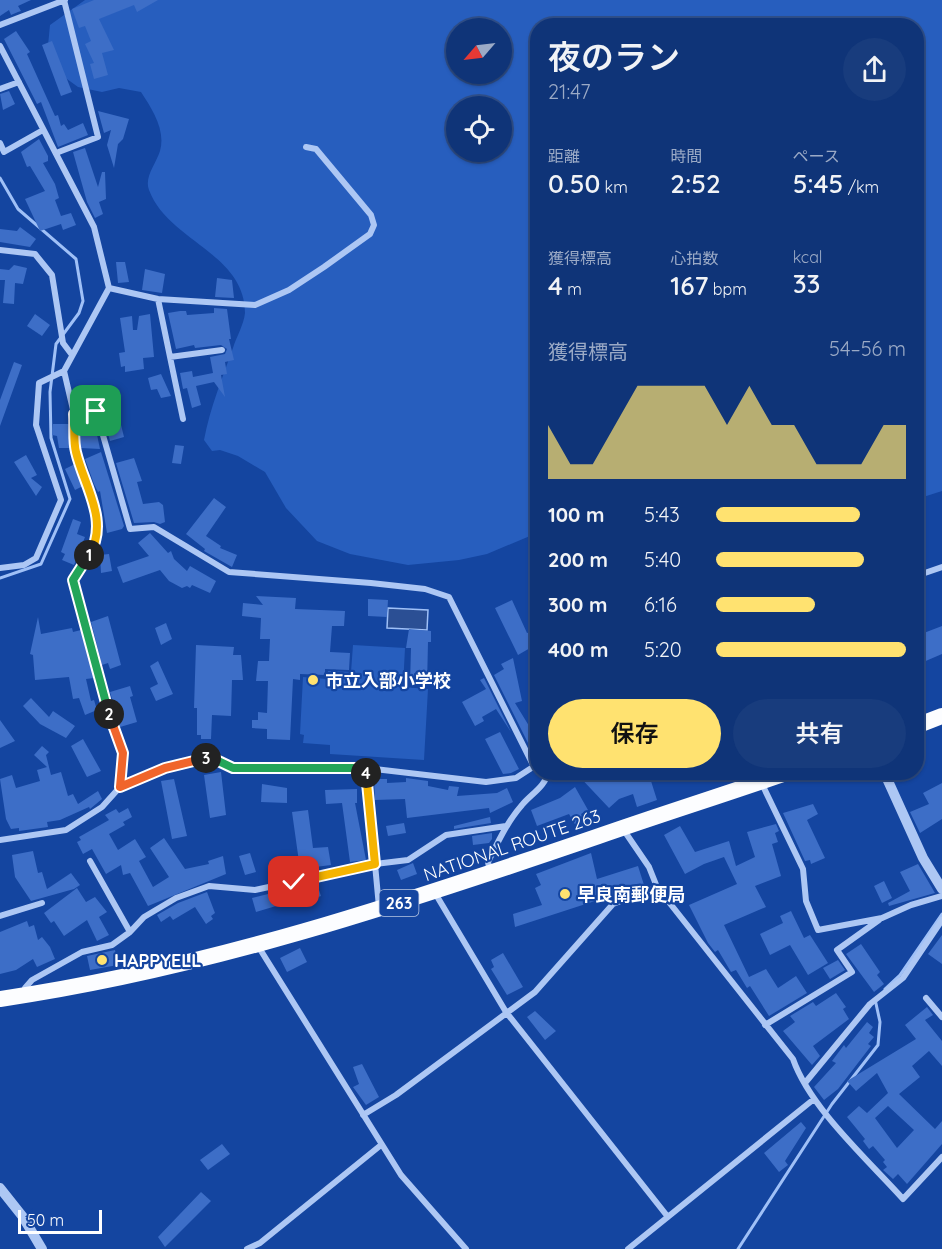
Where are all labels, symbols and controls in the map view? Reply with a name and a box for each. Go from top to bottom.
north arrow [446,18,512,84]
map controls [446,18,512,162]
text: 夜のラン [548,36,680,77]
button: share [843,38,906,101]
text: 21:47 [548,79,590,104]
button: locate [446,96,512,162]
text: 距離 [548,146,580,166]
text: 時間 [670,146,702,166]
text: ペース [793,146,840,166]
text: 0.50 [548,167,600,200]
text: 2:52 [670,167,721,200]
text: 5:45 [793,167,843,200]
text: km [600,177,628,197]
text: /km [843,177,879,197]
text: kcal [793,247,823,267]
text: 獲得標高 [548,248,612,268]
text: 心拍数 [670,248,718,268]
text: 33 [793,267,820,300]
text: 4 [548,269,563,302]
text: 167 [670,269,709,302]
text: m [563,279,582,299]
text: bpm [709,279,747,299]
text: 54–56 m [829,336,906,361]
text: 獲得標高 [548,339,628,364]
pin [70,385,121,436]
icon: arrive [79,394,112,427]
text: 100 m [548,502,604,527]
text: 5:43 [644,502,680,527]
pin: 1 [74,540,104,570]
text: 1 [86,545,92,565]
text: 200 m [548,547,608,572]
text: 5:40 [644,547,681,572]
text: 300 m [548,592,607,617]
text: 6:16 [644,592,677,617]
text: 400 m [548,637,608,662]
text: 5:20 [644,637,682,662]
place label: 市立入部小学校 [325,669,451,692]
marker: 市立入部小学校 [306,673,320,687]
pin: 2 [94,699,124,729]
button: 保存 [548,699,721,768]
button: 共有 [733,699,906,768]
text: 2 [104,704,114,724]
pin: 3 [191,743,221,773]
text: 3 [202,748,210,768]
pin: 4 [351,758,381,788]
text: 4 [361,763,371,783]
street label: NATIONAL ROUTE 263 [420,804,604,886]
pin [268,856,319,907]
icon: check [277,865,310,898]
place label: 早良南郵便局 [577,883,685,906]
marker: 早良南郵便局 [558,887,572,901]
road number: 263 [380,890,418,916]
place label: HAPPYELL [114,949,201,972]
marker: HAPPYELL [95,953,109,967]
scale bar [18,1207,102,1234]
text: 50 m [27,1210,64,1230]

